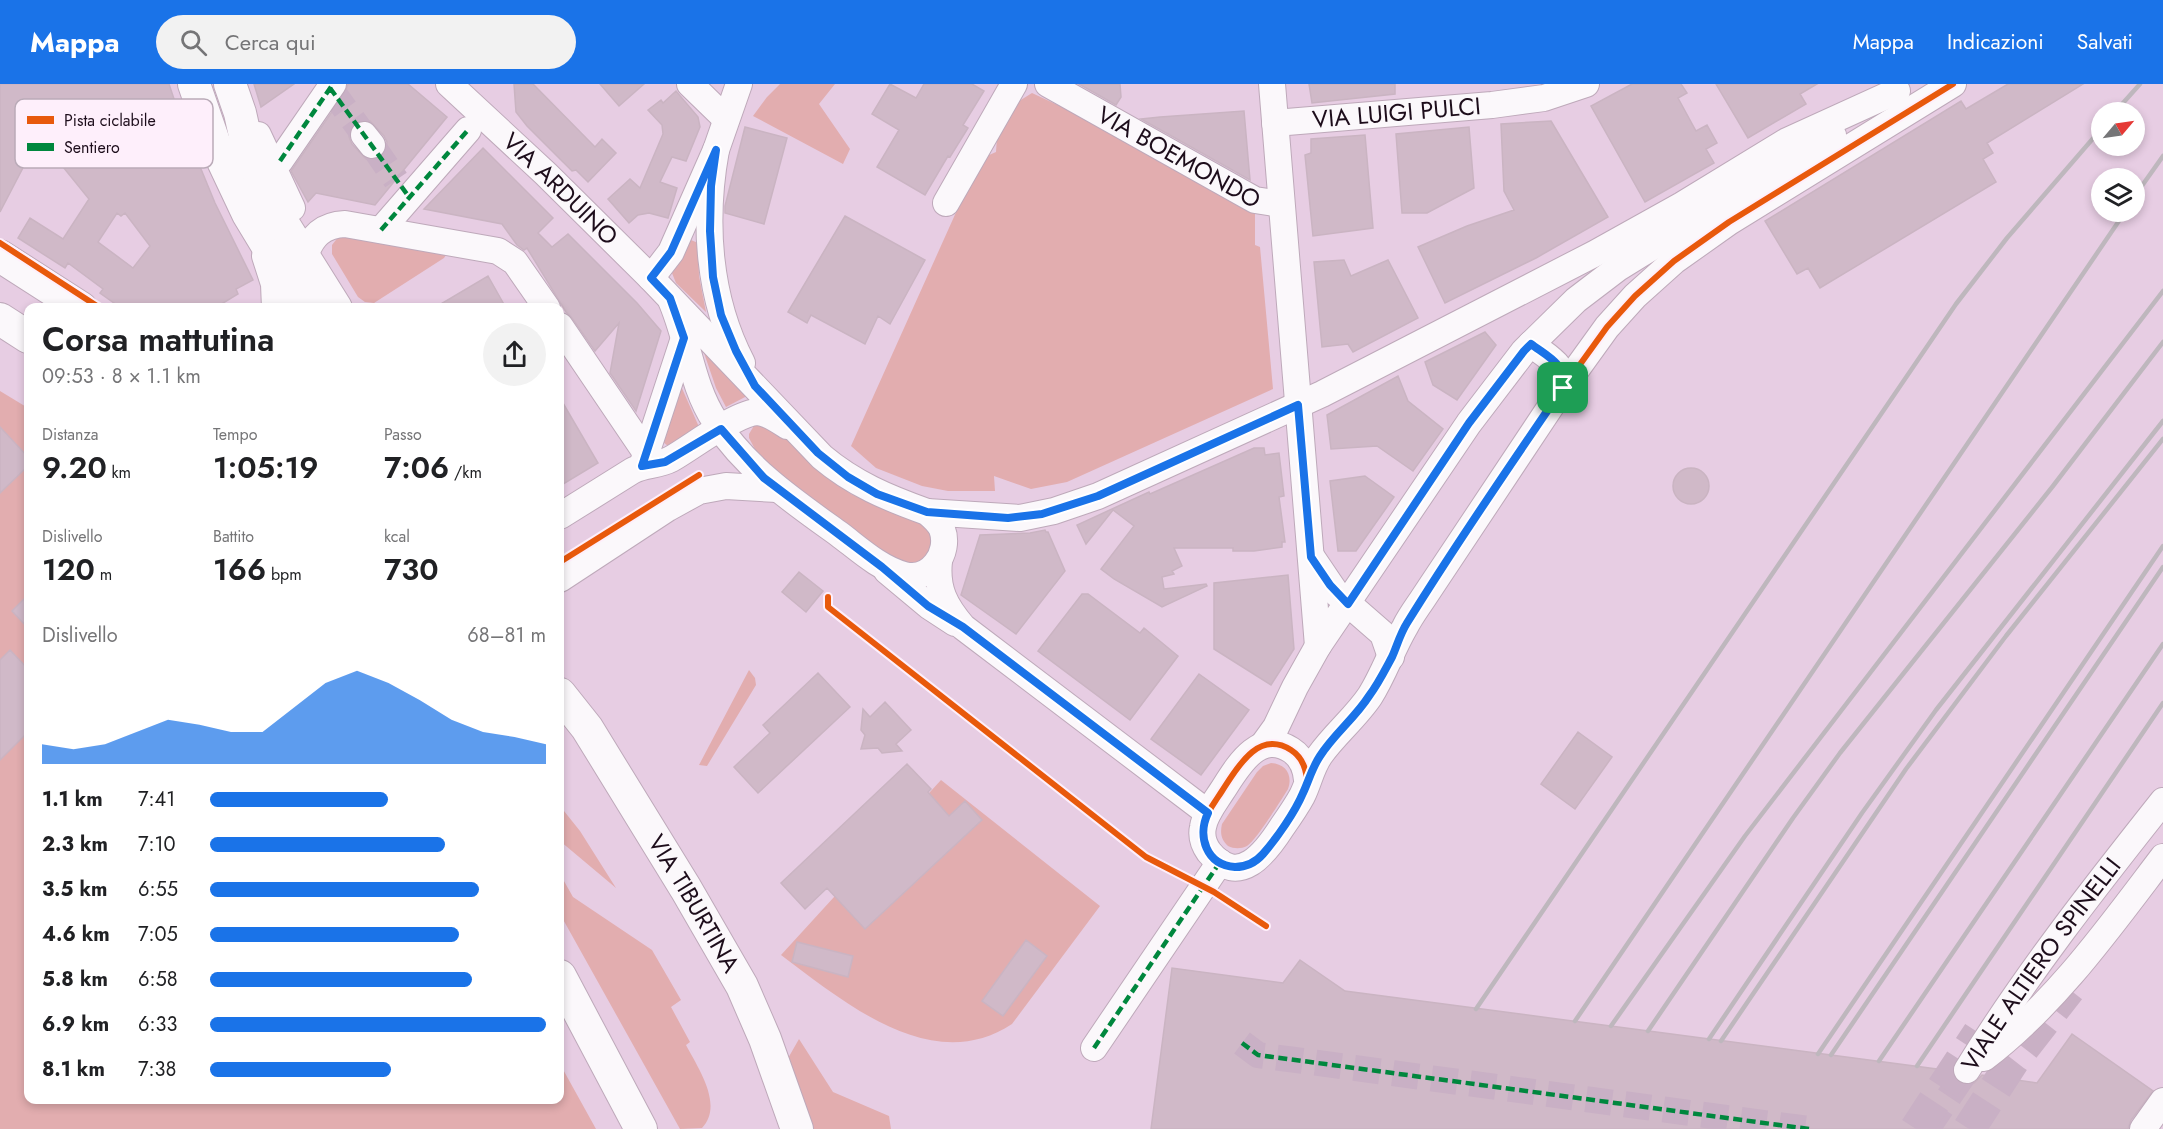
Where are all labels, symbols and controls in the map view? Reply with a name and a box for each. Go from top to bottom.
search box [156,15,576,69]
text: Mappa [30,22,120,63]
icon: search [177,26,210,59]
text: Cerca qui [225,26,316,58]
text: Mappa [1853,27,1914,57]
text: Indicazioni [1947,27,2044,57]
text: Salvati [2077,27,2133,57]
street label: VIA LUIGI PULCI [1311,88,1482,137]
street label: VIA BOEMONDO [1091,97,1267,217]
legend [15,99,213,168]
north arrow [2091,102,2145,156]
map controls [2091,102,2145,222]
text: Pista ciclabile [64,109,156,132]
street label: VIA ARDUINO [495,124,626,253]
text: Sentiero [64,136,120,159]
button: layers [2091,168,2145,222]
text: Corsa mattutina [42,316,274,363]
button: share [483,323,546,386]
text: 09:53 · 8 × 1.1 km [42,362,201,391]
pin [1537,362,1588,413]
icon: arrive [1546,371,1579,404]
text: Distanza [42,423,98,446]
text: Tempo [213,423,257,446]
text: Passo [384,423,422,446]
text: 9.20 [42,446,107,489]
text: 1:05:19 [213,446,318,489]
text: 7:06 [384,446,449,489]
text: km [107,461,131,484]
text: /km [449,461,482,484]
text: Dislivello [42,525,102,548]
text: Battito [213,525,254,548]
text: kcal [384,525,410,548]
text: 120 [42,548,95,591]
text: 166 [213,548,266,591]
text: 730 [384,548,439,591]
text: m [95,563,112,586]
text: bpm [266,563,302,586]
text: Dislivello [42,621,118,650]
text: 68–81 m [467,621,546,650]
text: 1.1 km [42,785,103,814]
text: 7:41 [138,785,175,814]
street label: VIA TIBURTINA [640,828,749,979]
text: 2.3 km [42,830,108,859]
text: 7:10 [138,830,176,859]
street label: VIALE ALTIERO SPINELLI [1952,850,2129,1078]
text: 3.5 km [42,875,107,904]
text: 6:55 [138,875,178,904]
text: 4.6 km [42,920,110,949]
text: 7:05 [138,920,178,949]
text: 5.8 km [42,965,108,994]
text: 6:58 [138,965,178,994]
text: 6.9 km [42,1010,109,1039]
text: 6:33 [138,1010,177,1039]
text: 8.1 km [42,1055,105,1084]
text: 7:38 [138,1055,176,1084]

